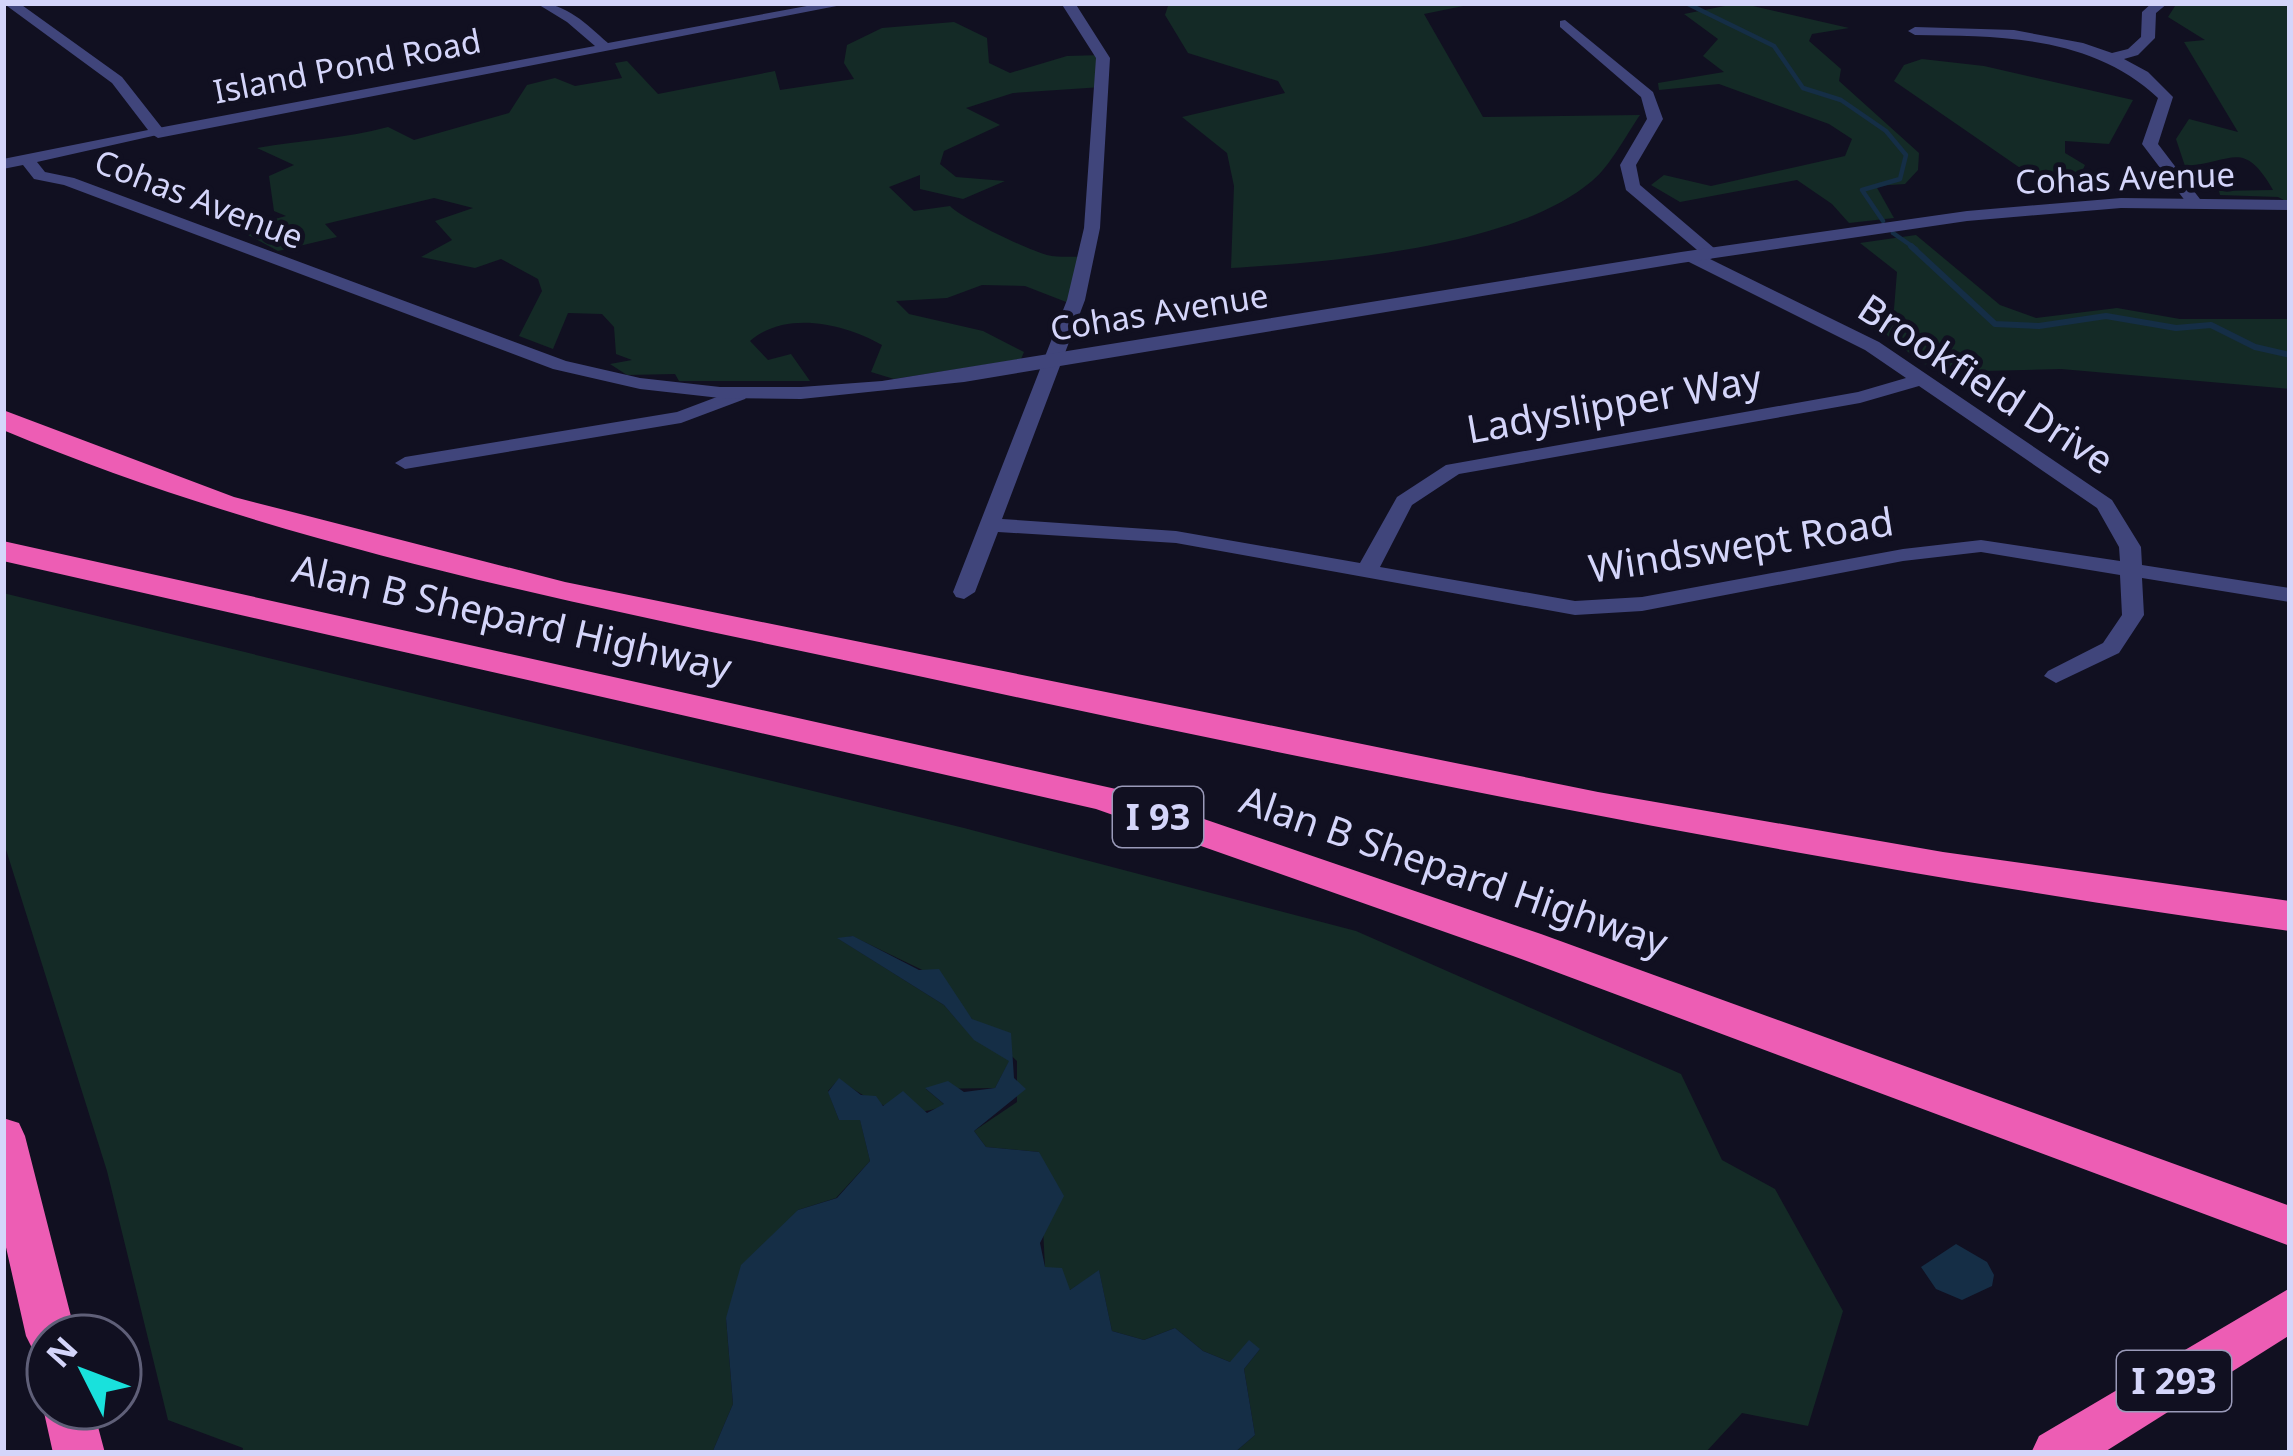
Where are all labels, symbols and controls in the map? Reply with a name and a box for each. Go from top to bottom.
street label: Island Pond Road [209,17,485,114]
street label: Cohas Avenue [88,138,310,259]
street label: Cohas Avenue [2014,151,2236,204]
street label: Cohas Avenue [1047,272,1271,351]
street label: Brookfield Drive [1849,280,2125,485]
street label: Ladyslipper Way [1462,350,1765,455]
street label: Windswept Road [1585,493,1897,594]
street label: Alan B Shepard Highway [288,540,737,693]
street label: Alan B Shepard Highway [1234,771,1675,968]
road number: I 93 [1113,787,1203,847]
north arrow [24,1312,144,1432]
text: N [36,1327,87,1377]
road number: I 293 [2117,1351,2231,1411]

